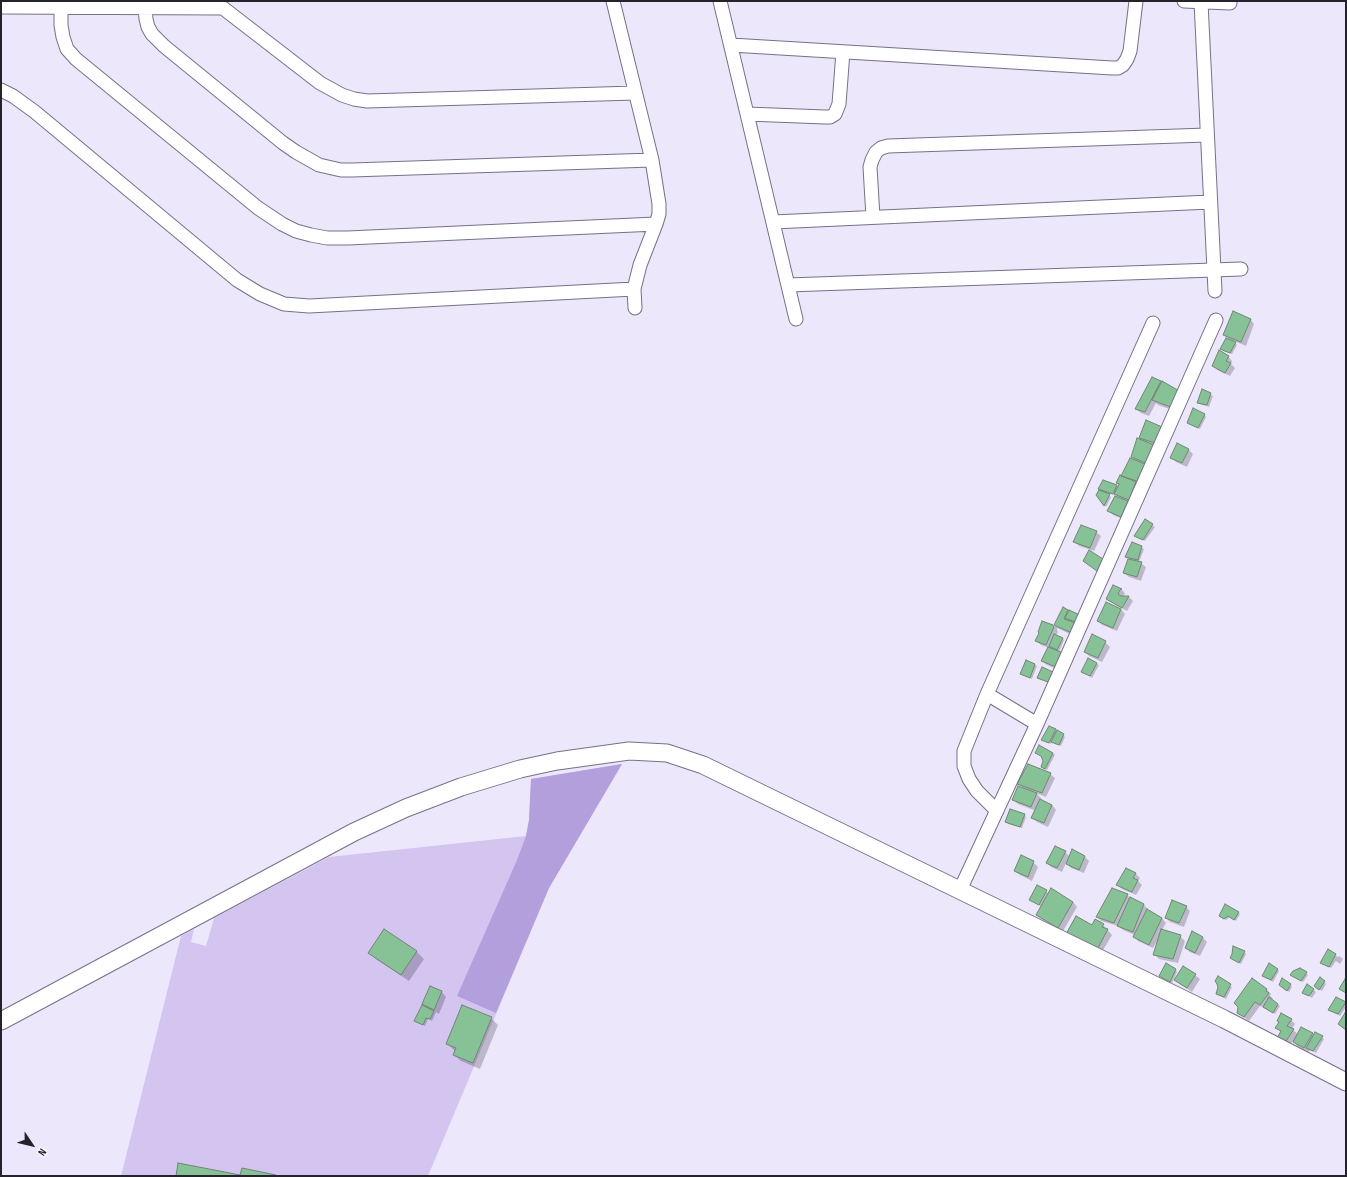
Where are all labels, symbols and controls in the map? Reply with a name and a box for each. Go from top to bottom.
north arrow [12,1125,52,1165]
text: N [35,1146,49,1158]

